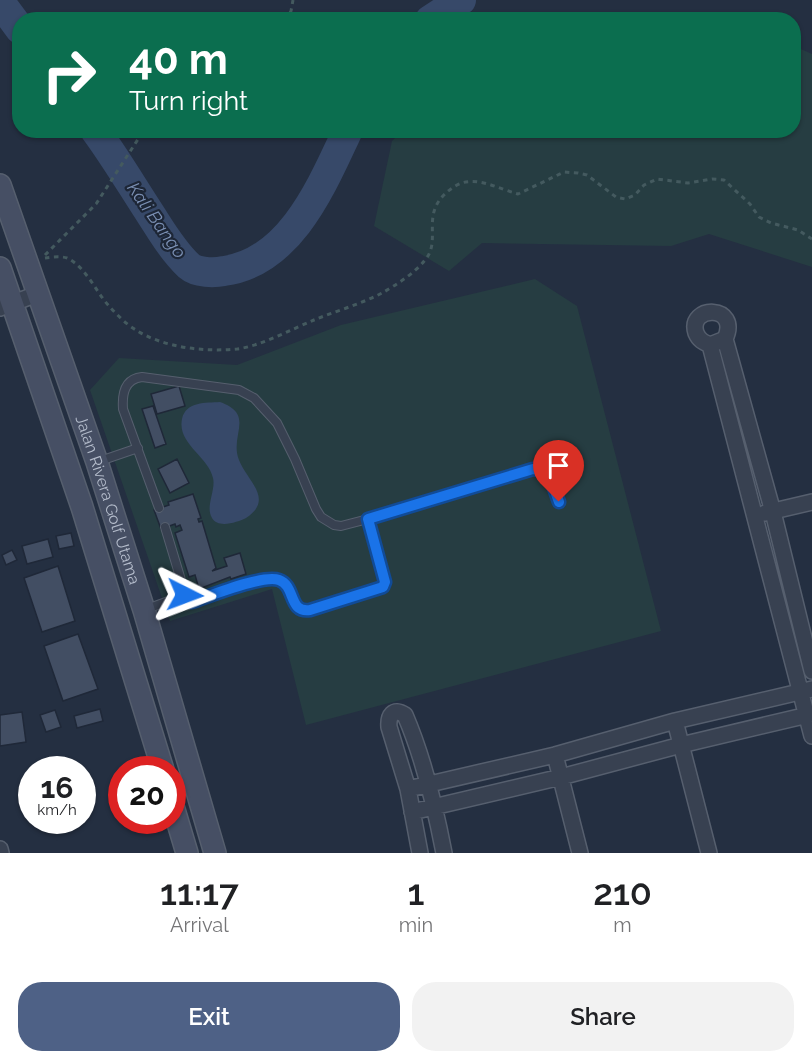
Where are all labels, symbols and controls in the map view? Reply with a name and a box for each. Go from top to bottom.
text: 40 m [129,35,228,84]
icon: right [30,36,108,114]
text: Turn right [129,85,248,116]
water label: Kali Bango [123,178,191,262]
street label: Jalan Rivera Golf Utama [72,413,145,587]
pin [533,440,584,502]
icon: arrive [542,449,575,482]
position arrow [153,563,217,627]
speed limit sign: 20 [108,756,186,834]
text: 16 [40,770,74,805]
text: km/h [37,801,77,819]
text: 11:17 [160,871,239,913]
text: 1 [407,871,424,913]
text: 210 [593,871,652,913]
text: Arrival [170,913,229,937]
text: min [399,913,433,937]
text: m [613,913,632,937]
button: Exit [18,982,400,1051]
button: Share [412,982,794,1051]

